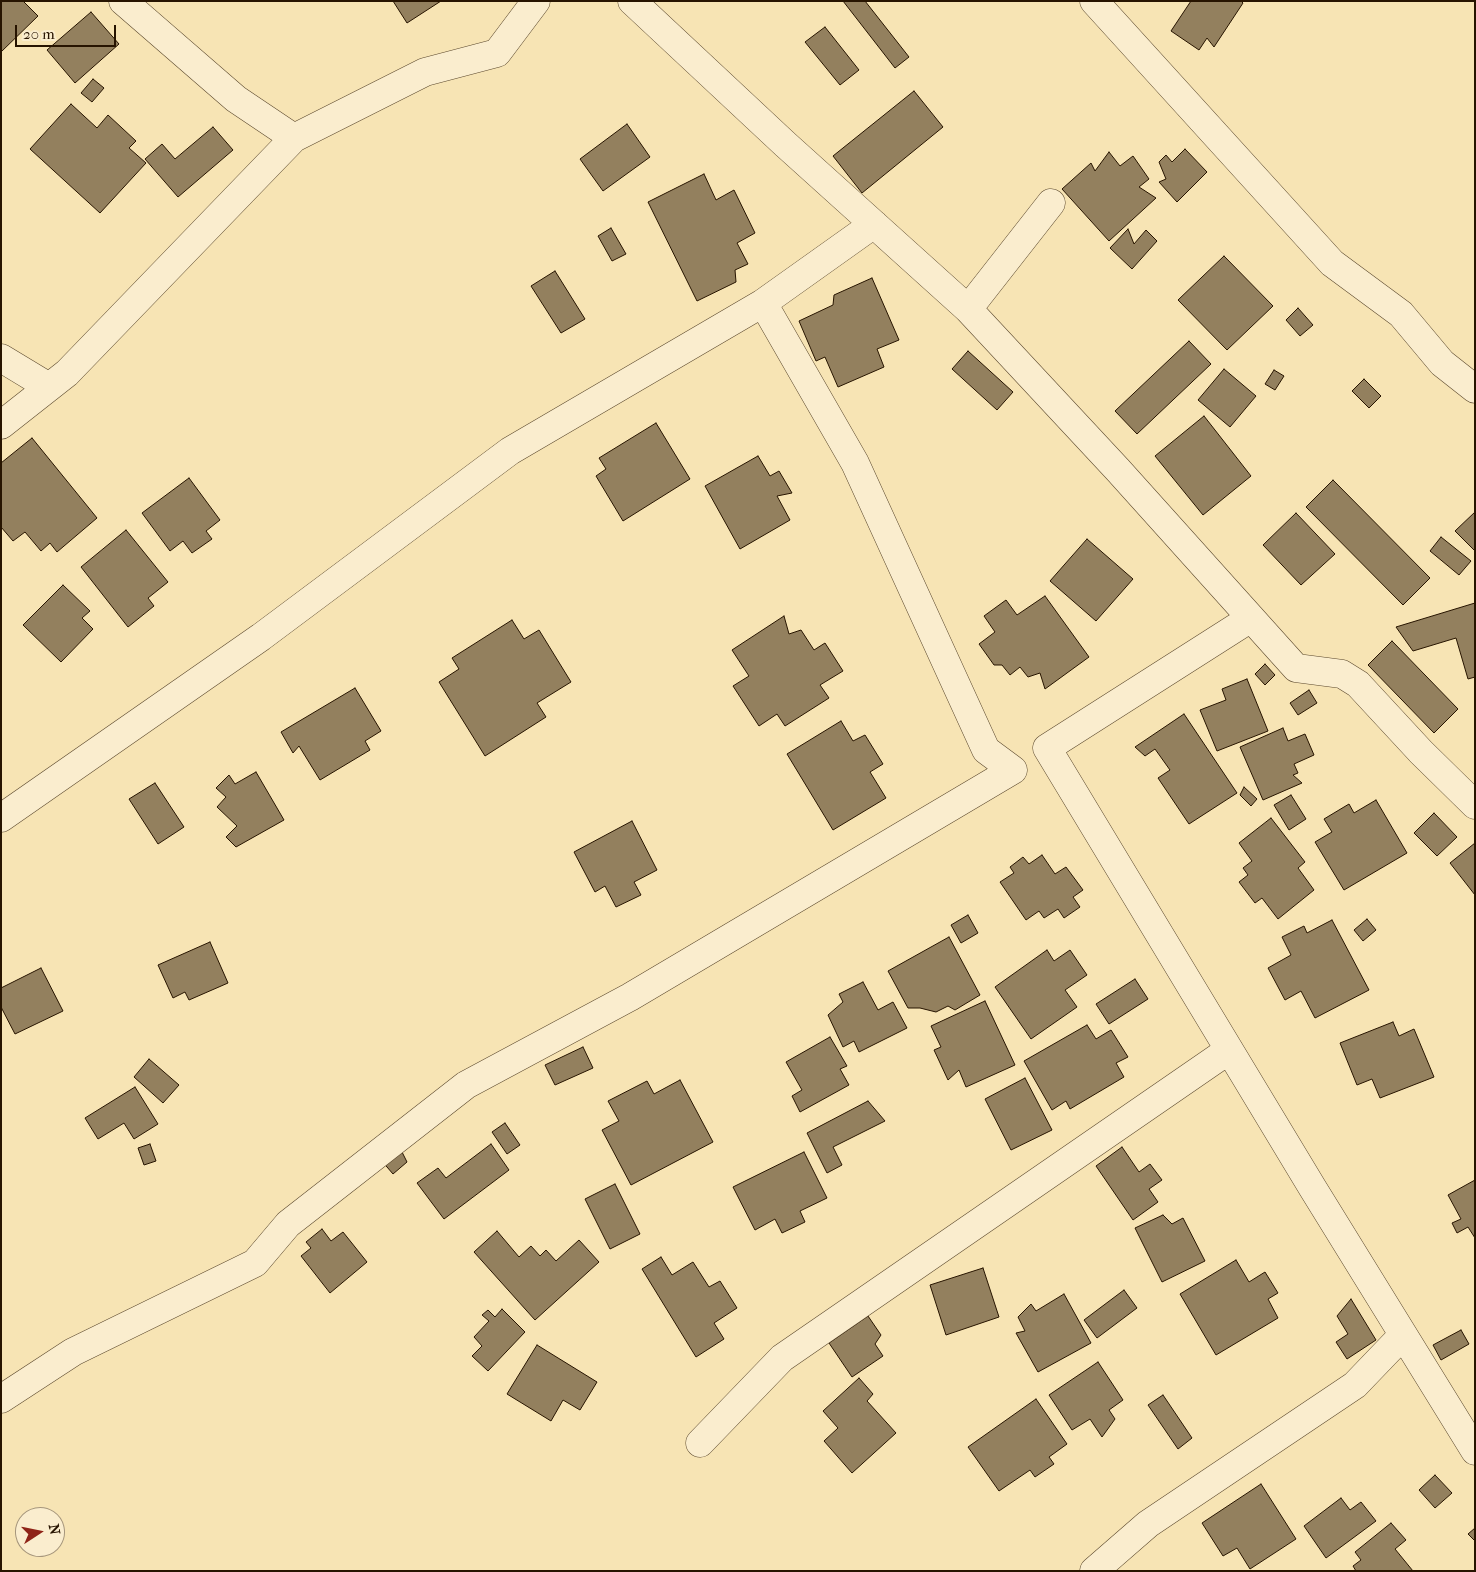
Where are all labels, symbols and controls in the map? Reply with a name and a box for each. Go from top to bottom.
scale bar [18,15,119,47]
text: 20 m [23,25,55,43]
north arrow [15,1507,65,1557]
text: N [45,1522,64,1536]

